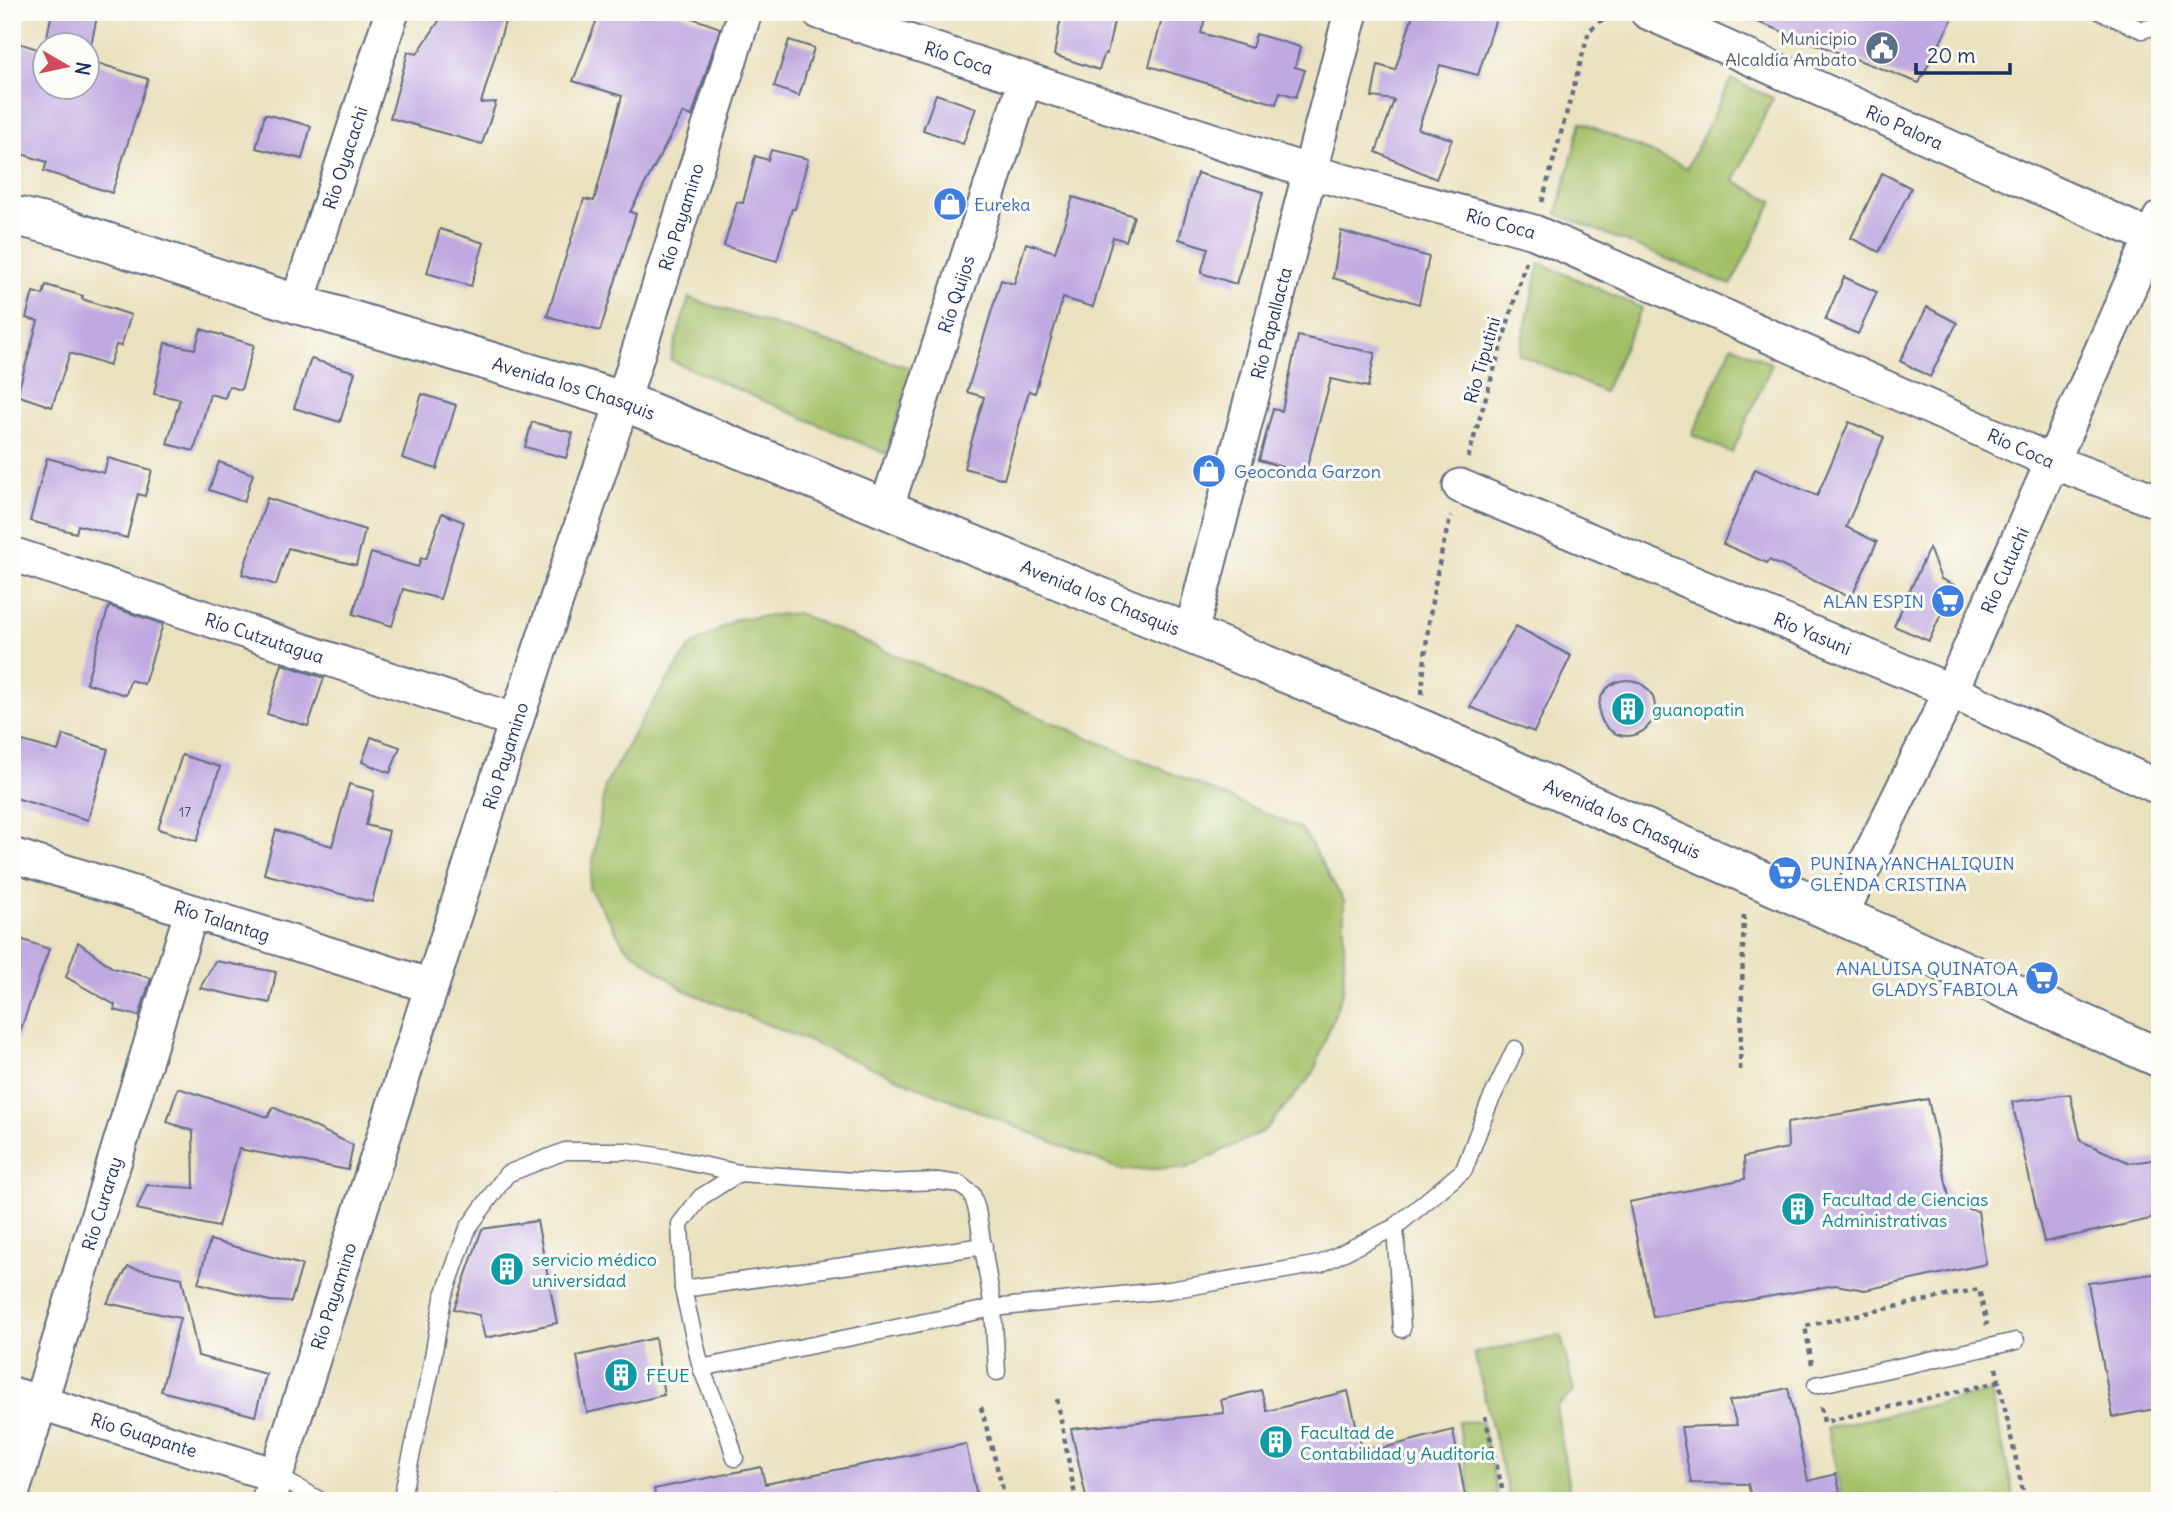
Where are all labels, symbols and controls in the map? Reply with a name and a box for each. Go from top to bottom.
place label: Municipio Alcaldía Ambato [1725,27,1857,71]
public building icon: Municipio Alcaldía Ambato [1863,29,1901,67]
north arrow [32,32,102,102]
scale bar [1916,32,2011,76]
street label: Río Coca [921,36,996,79]
text: 20 m [1927,42,1976,69]
text: N [70,60,96,77]
street label: Rio Palora [1862,100,1947,154]
street label: Río Oyacachi [317,103,372,212]
street label: Río Payamino [653,160,708,273]
shop icon: Eureka [931,185,969,223]
place label: Eureka [974,193,1031,216]
street label: Río Coca [1464,203,1538,243]
street label: Río Quijos [932,252,979,336]
street label: Río Papallacta [1245,265,1296,382]
street label: Río Tiputini [1459,314,1505,406]
street label: Avenida los Chasquis [490,351,659,425]
street label: Río Coca [1984,423,2058,473]
shop icon: Geoconda Garzon [1190,452,1228,490]
place label: Geoconda Garzon [1234,460,1381,483]
street label: Río Cutuchi [1975,523,2034,617]
street label: Avenida los Chasquis [1018,554,1183,640]
supermarket icon: ALAN ESPIN [1929,582,1967,620]
place label: ALAN ESPIN [1823,590,1924,613]
street label: Río Cutzutagua [202,607,327,668]
street label: Río Yasuni [1770,607,1855,660]
building icon: guanopatin [1609,690,1647,728]
place label: guanopatin [1652,698,1744,721]
street label: Río Payamino [477,699,533,812]
street label: Avenida los Chasquis [1540,773,1705,863]
house number: 17 [179,803,191,821]
place label: PUNINA YANCHALIQUIN GLENDA CRISTINA [1810,852,2015,896]
supermarket icon: PUNINA YANCHALIQUIN GLENDA CRISTINA [1766,854,1804,892]
street label: Río Talantag [171,895,273,946]
place label: ANALUISA QUINATOA GLADYS FABIOLA [1836,957,2018,1001]
supermarket icon: ANALUISA QUINATOA GLADYS FABIOLA [2023,959,2061,997]
street label: Río Curaray [76,1154,127,1253]
place label: Facultad de Ciencias Administrativas [1822,1188,1989,1232]
building icon: Facultad de Ciencias Administrativas [1779,1190,1817,1228]
street label: Río Payamino [305,1240,361,1353]
place label: servicio médico universidad [532,1248,657,1292]
building icon: servicio médico universidad [488,1250,526,1288]
building icon: FEUE [602,1356,640,1394]
place label: FEUE [646,1364,690,1387]
street label: Río Guapante [88,1407,200,1462]
place label: Facultad de Contabilidad y Auditoría [1300,1421,1495,1465]
building icon: Facultad de Contabilidad y Auditoría [1257,1423,1295,1461]

